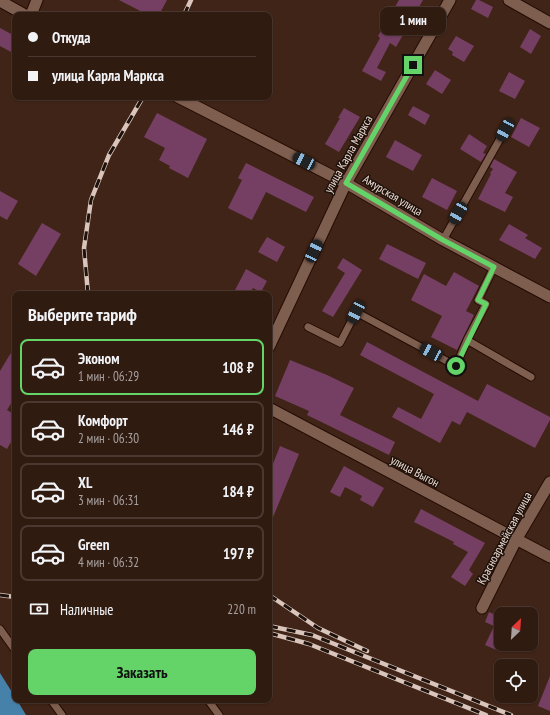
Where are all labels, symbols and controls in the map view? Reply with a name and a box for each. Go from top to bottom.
callout: 1 мин [380,7,446,35]
text: 1 мин [399,12,427,29]
text: Откуда [52,28,91,47]
route end [404,56,422,74]
text: улица Карла Маркса [52,66,164,85]
street label: улица Карла Маркса [320,112,376,196]
car [494,117,516,143]
car [291,150,317,172]
street label: Амурская улица [360,171,426,219]
car [447,200,469,226]
car [303,238,325,264]
car [345,299,367,325]
text: Выберите тариф [28,303,137,326]
car [418,341,444,363]
icon: car [30,349,66,385]
text: Эконом [78,349,119,368]
route start [447,357,465,375]
text: 108 ₽ [222,358,254,377]
text: 1 мин · 06:29 [78,368,139,385]
icon: car [30,411,66,447]
text: Комфорт [78,411,128,430]
text: 146 ₽ [222,420,254,439]
text: 2 мин · 06:30 [78,430,139,447]
street label: улица Выгон [388,452,442,490]
icon: car [30,473,66,509]
text: XL [78,473,92,492]
text: 184 ₽ [222,482,254,501]
street label: Красноармейская улица [473,489,535,587]
text: 3 мин · 06:31 [78,492,139,509]
icon: car [30,535,66,571]
text: Green [78,535,110,554]
text: 197 ₽ [223,544,254,563]
text: 4 мин · 06:32 [78,554,139,571]
icon: cash [28,598,50,620]
text: Наличные [60,600,113,619]
text: 220 m [227,601,256,618]
north arrow [494,607,538,651]
map controls [494,607,538,703]
button: Заказать [28,649,256,695]
button: locate [494,659,538,703]

